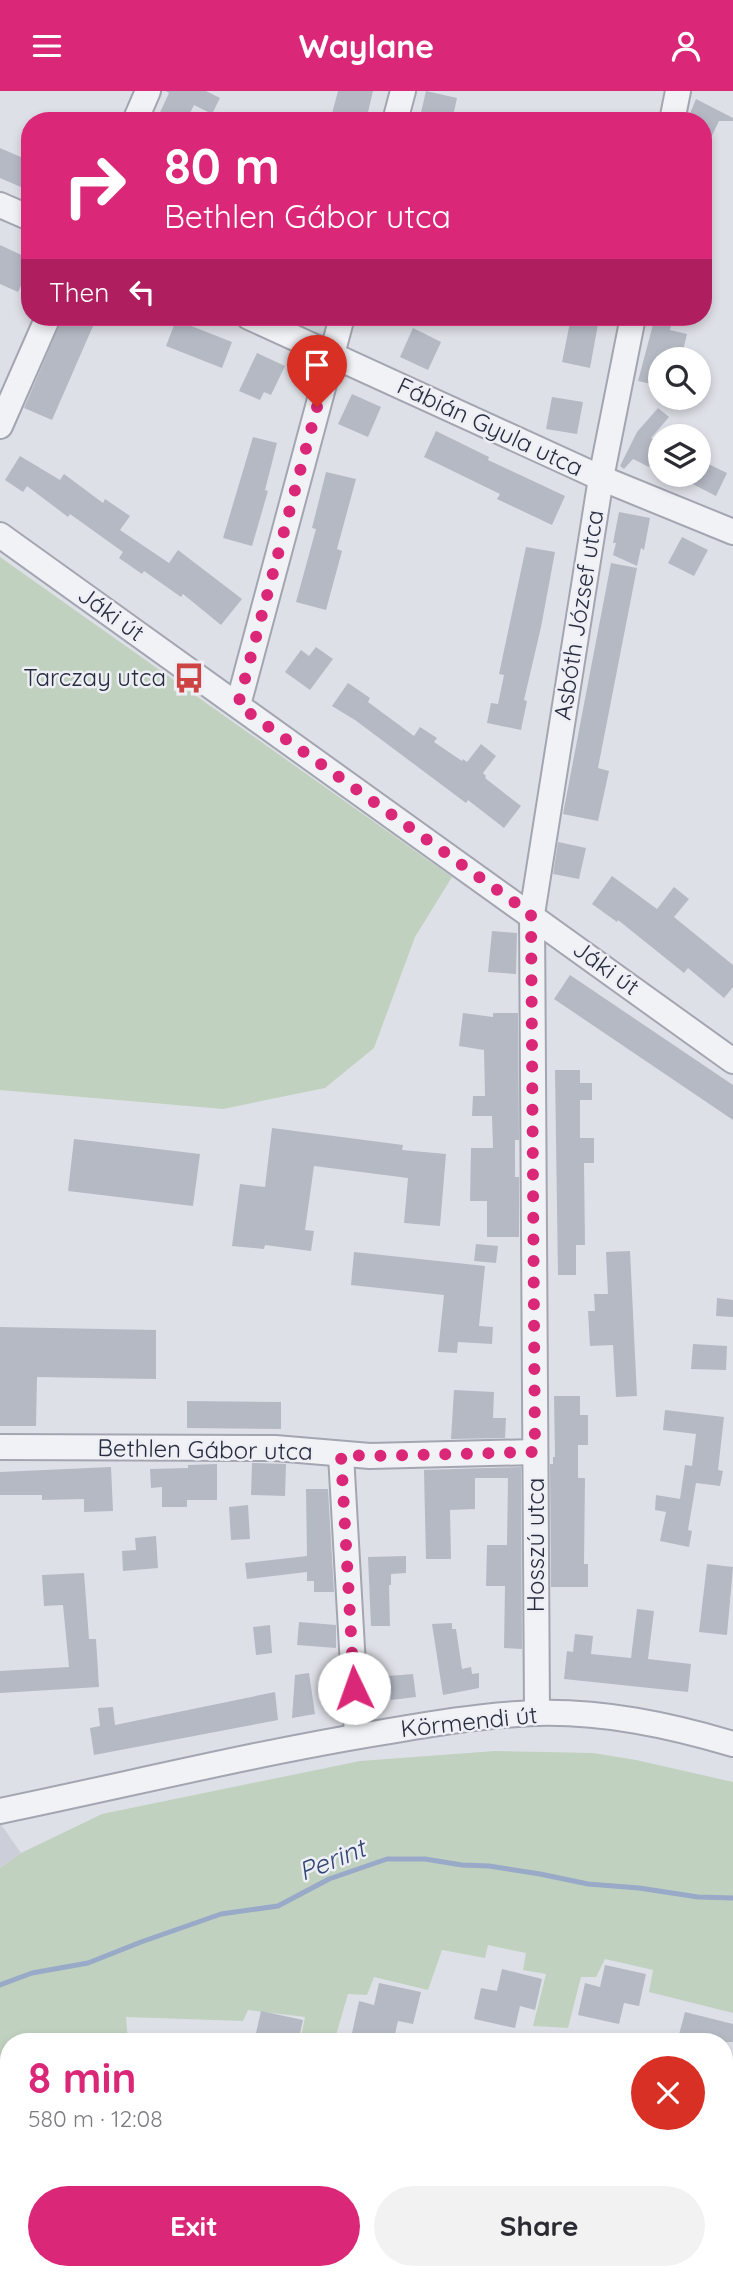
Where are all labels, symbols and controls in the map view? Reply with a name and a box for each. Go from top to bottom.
text: Waylane [299,26,434,66]
icon: menu [28,27,66,65]
icon: person [667,27,705,65]
text: 80 m [164,135,280,196]
icon: right [49,140,140,231]
text: Bethlen Gábor utca [164,196,451,236]
icon: left [123,273,161,311]
text: Then [49,276,109,309]
pin [287,335,347,407]
icon: arrive [298,346,336,384]
map controls [648,347,711,487]
button: search [648,347,711,410]
street label: Fábián Gyula utca [393,370,588,482]
button: layers [648,424,711,487]
street label: Asbóth József utca [547,508,609,722]
street label: Jáki út [73,579,151,647]
bus stop icon: Tarczay utca [172,661,206,695]
place label: Tarczay utca [23,662,166,692]
street label: Jáki út [568,933,646,1001]
street label: Bethlen Gábor utca [97,1432,313,1466]
street label: Hosszú utca [520,1478,550,1612]
position arrow [317,1651,391,1725]
street label: Körmendi út [399,1699,539,1743]
water label: Perint [293,1830,373,1888]
text: 8 min [28,2051,136,2104]
button: close [631,2056,705,2130]
text: 580 m · 12:08 [28,2104,163,2133]
button: Exit [28,2186,360,2266]
button: Share [374,2186,705,2266]

